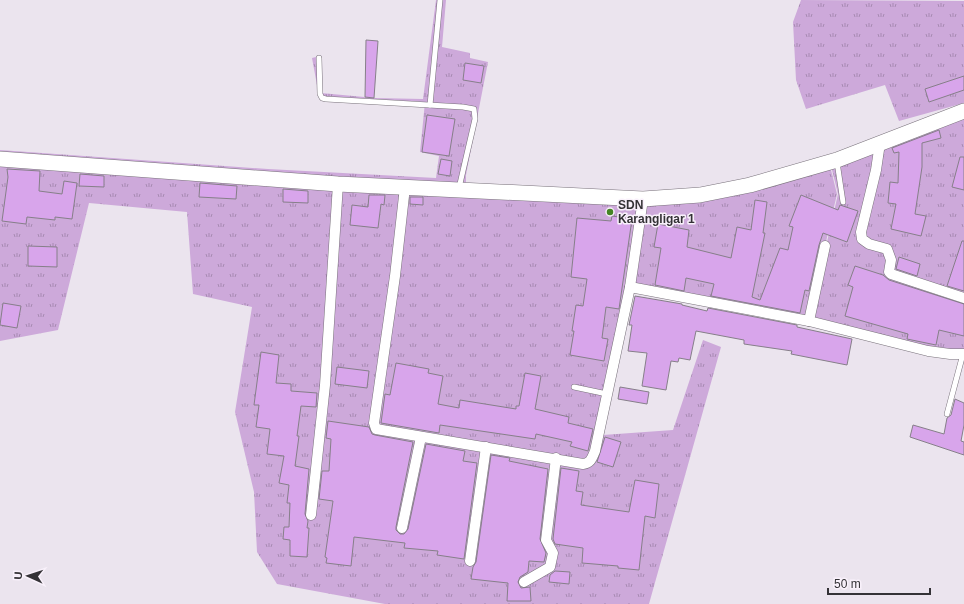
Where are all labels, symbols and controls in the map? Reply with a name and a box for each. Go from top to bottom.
place label: SDN Karangligar 1 [618,198,695,226]
marker: SDN Karangligar 1 [605,207,615,217]
north arrow [8,556,48,596]
scale bar [828,570,930,596]
text: U [12,571,24,580]
text: 50 m [834,577,861,591]

